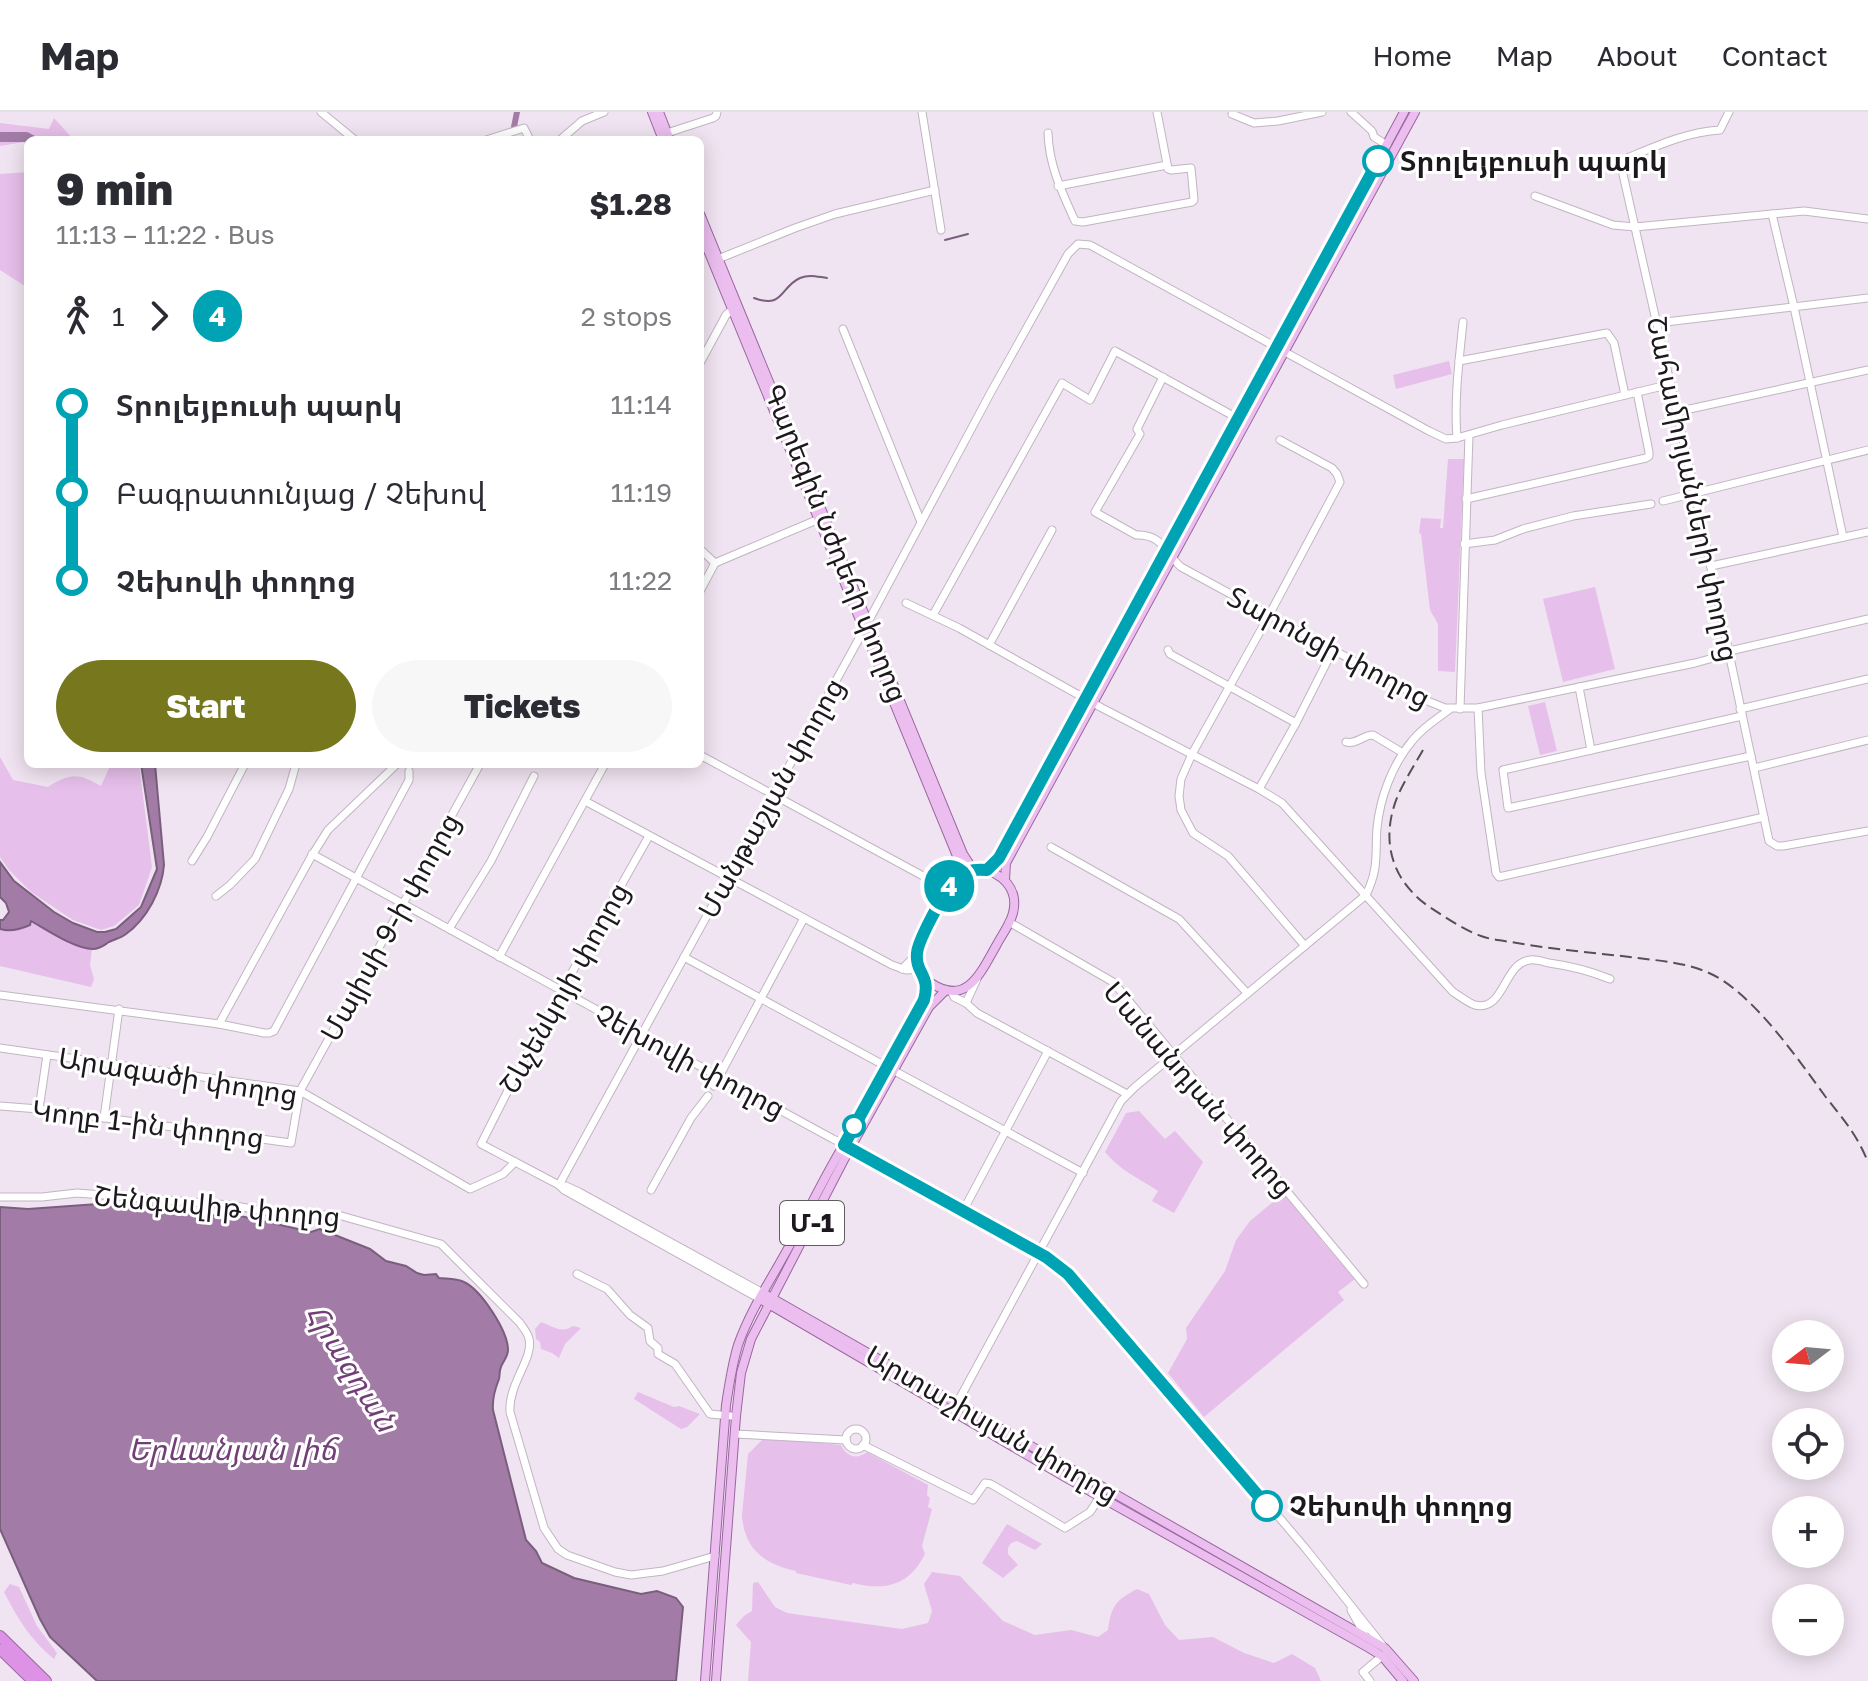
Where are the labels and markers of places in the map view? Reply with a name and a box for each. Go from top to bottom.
place label: Տրոլեյբուսի պարկ [1400,144,1667,178]
marker: Տրոլեյբուսի պարկ [1363,146,1393,176]
unlabelled marker [843,1115,865,1137]
place label: Չեխովի փողոց [1289,1489,1513,1523]
marker: Չեխովի փողոց [1252,1491,1282,1521]

